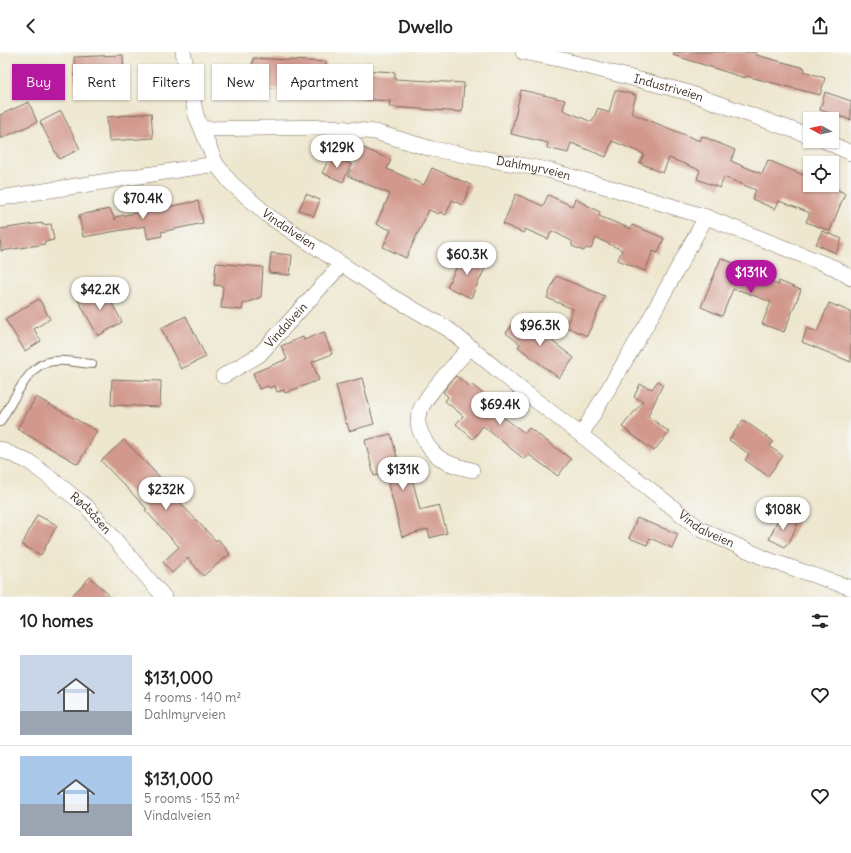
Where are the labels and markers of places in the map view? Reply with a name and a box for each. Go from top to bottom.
pin: $129K [309,135,365,169]
pin: $70.4K [110,186,176,220]
pin: $60.3K [434,242,500,276]
pin: $131K [723,260,779,294]
pin: $42.2K [67,277,133,311]
pin: $96.3K [507,313,573,347]
pin: $69.4K [467,392,533,426]
pin: $131K [375,457,431,491]
pin: $232K [138,477,194,511]
pin: $108K [755,497,811,531]

